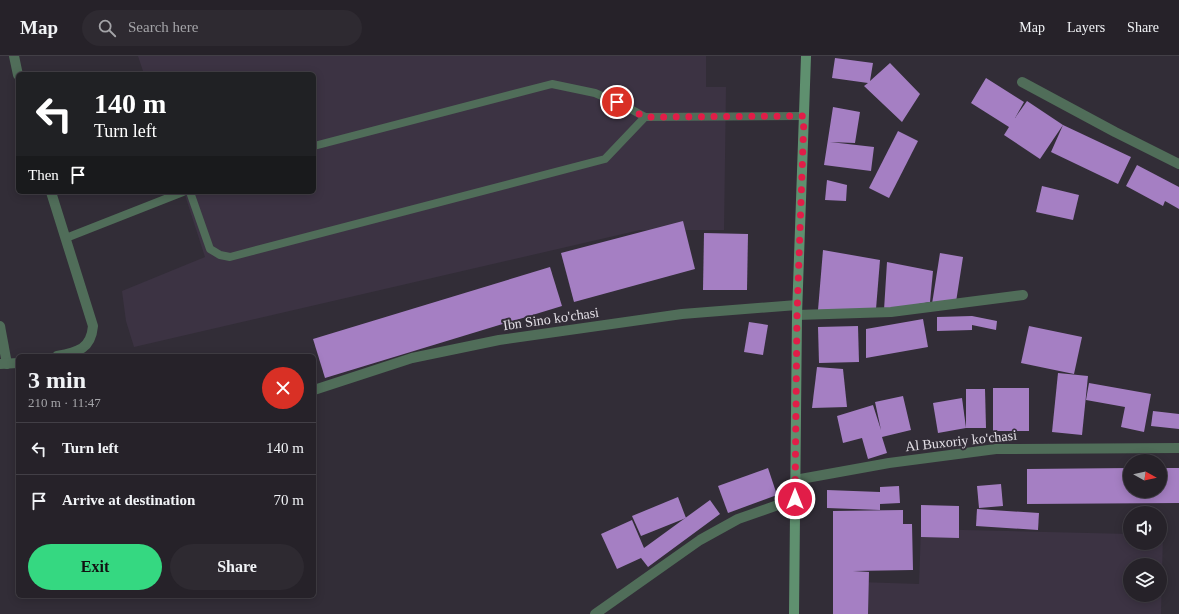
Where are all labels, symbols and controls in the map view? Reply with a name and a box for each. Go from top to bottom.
search box [82,10,362,46]
text: Map [20,17,58,38]
icon: search [96,17,118,39]
text: Search here [128,19,198,35]
text: Map [1019,20,1045,35]
text: Layers [1067,20,1105,35]
text: Share [1127,20,1159,35]
pin [600,85,634,119]
icon: left [28,88,80,140]
text: 140 m [94,88,166,119]
icon: arrive [606,91,628,113]
text: Turn left [94,121,157,141]
icon: arrive [67,164,89,186]
text: Then [28,167,59,183]
street label: Ibn Sino ko'chasi [502,305,600,333]
text: 3 min [28,367,86,393]
button: close [262,367,304,409]
text: 210 m · 11:47 [28,395,101,410]
street label: Al Buxoriy ko'chasi [904,428,1018,454]
icon: left [28,438,50,460]
text: Turn left [62,440,119,456]
text: 140 m [266,440,304,456]
north arrow [1123,454,1167,498]
map controls [1123,454,1167,602]
position arrow [774,478,816,520]
icon: arrive [28,490,50,512]
text: Arrive at destination [62,492,195,508]
text: 70 m [274,492,304,508]
button: sound [1123,506,1167,550]
button: Exit [28,544,162,590]
button: Share [170,544,304,590]
button: layers [1123,558,1167,602]

